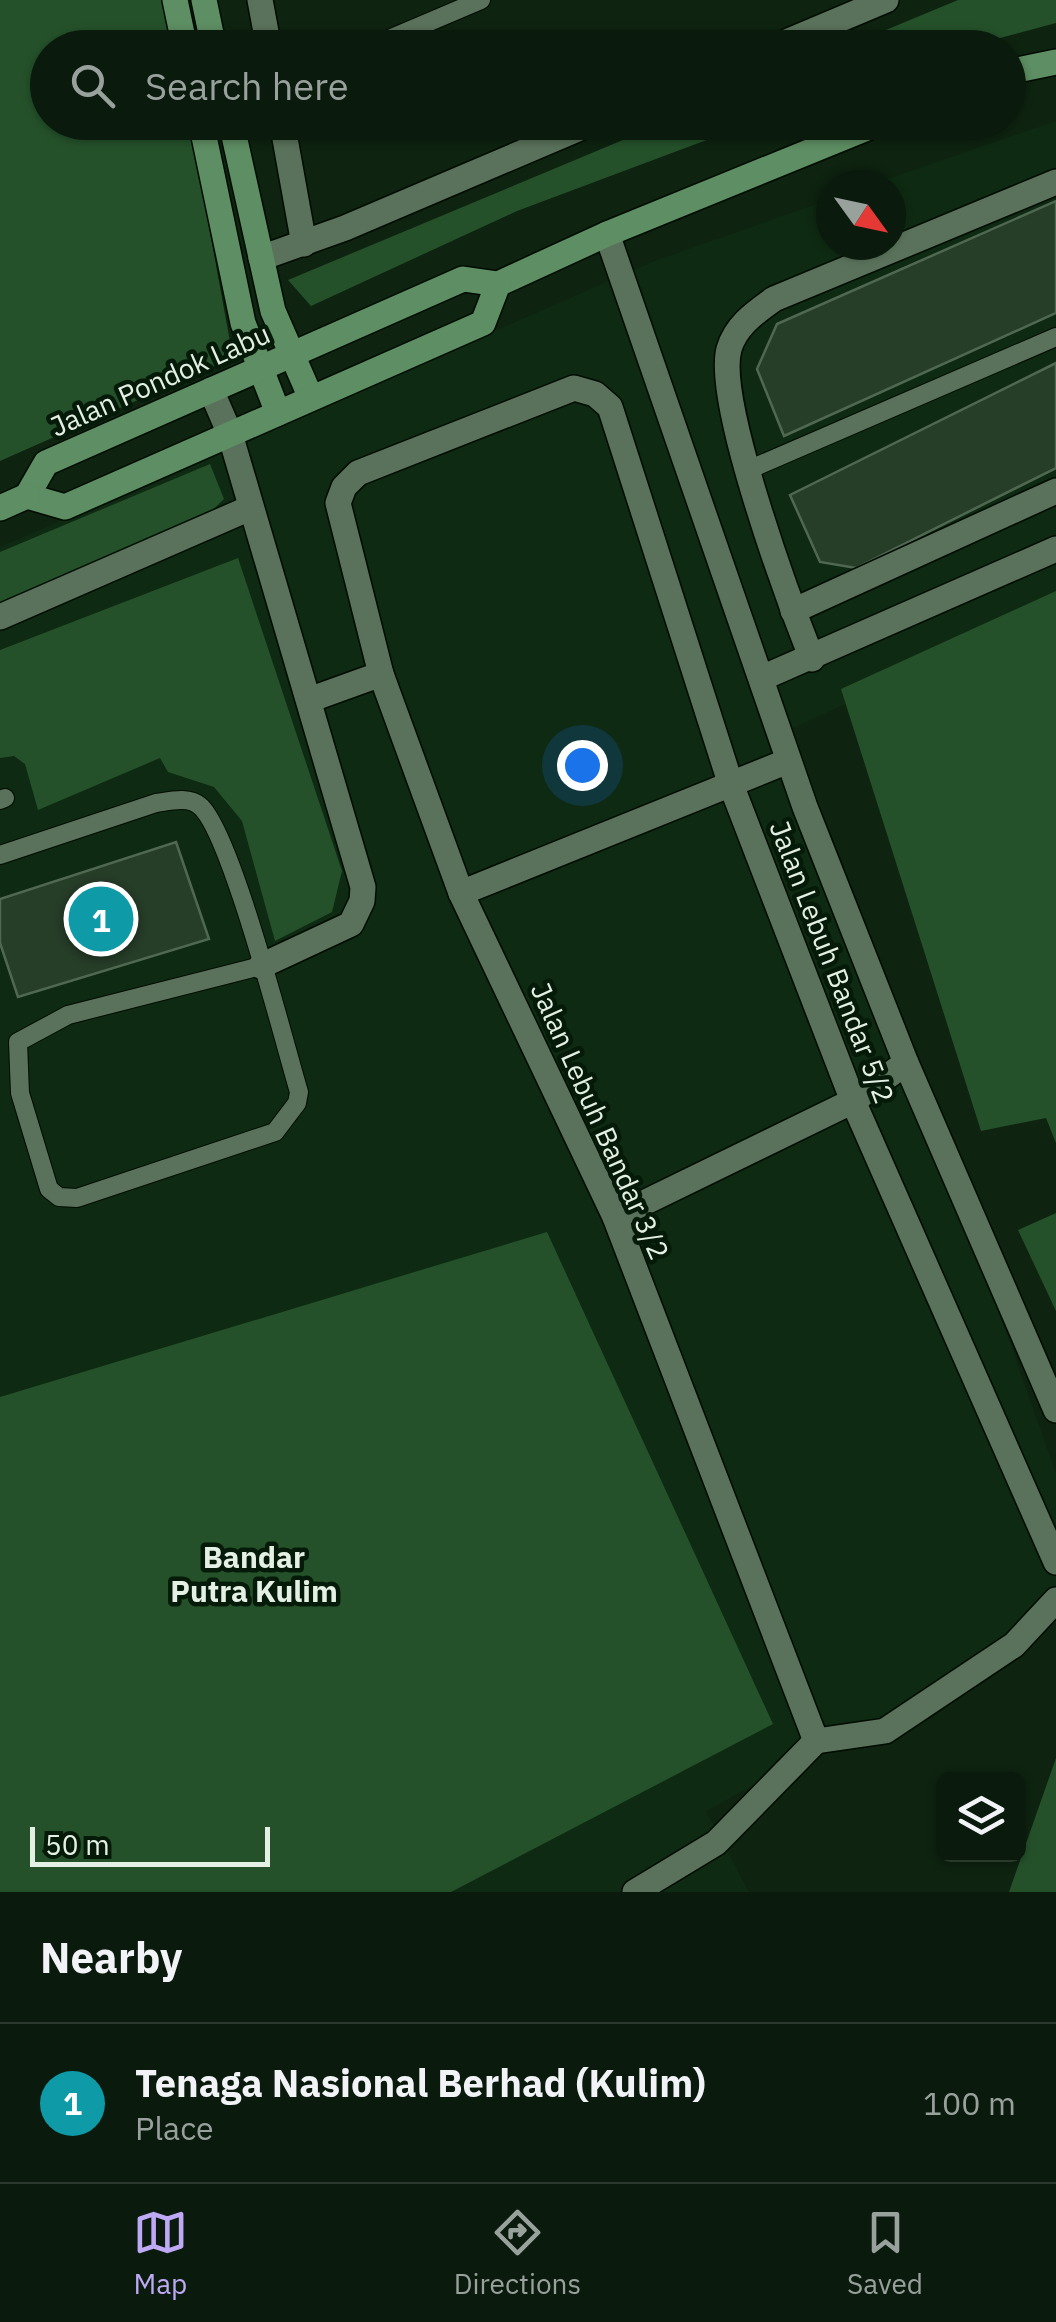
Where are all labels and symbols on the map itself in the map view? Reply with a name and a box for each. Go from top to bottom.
north arrow [816,170,906,260]
street label: Jalan Pondok Labu [44,315,275,445]
your location [557,740,608,791]
street label: Jalan Lebuh Bandar 5/2 [762,815,903,1108]
pin: 1 [68,882,134,956]
street label: Jalan Lebuh Bandar 3/2 [523,976,678,1265]
district label: Bandar Putra Kulim [170,1537,338,1610]
scale bar [30,1822,270,1866]

